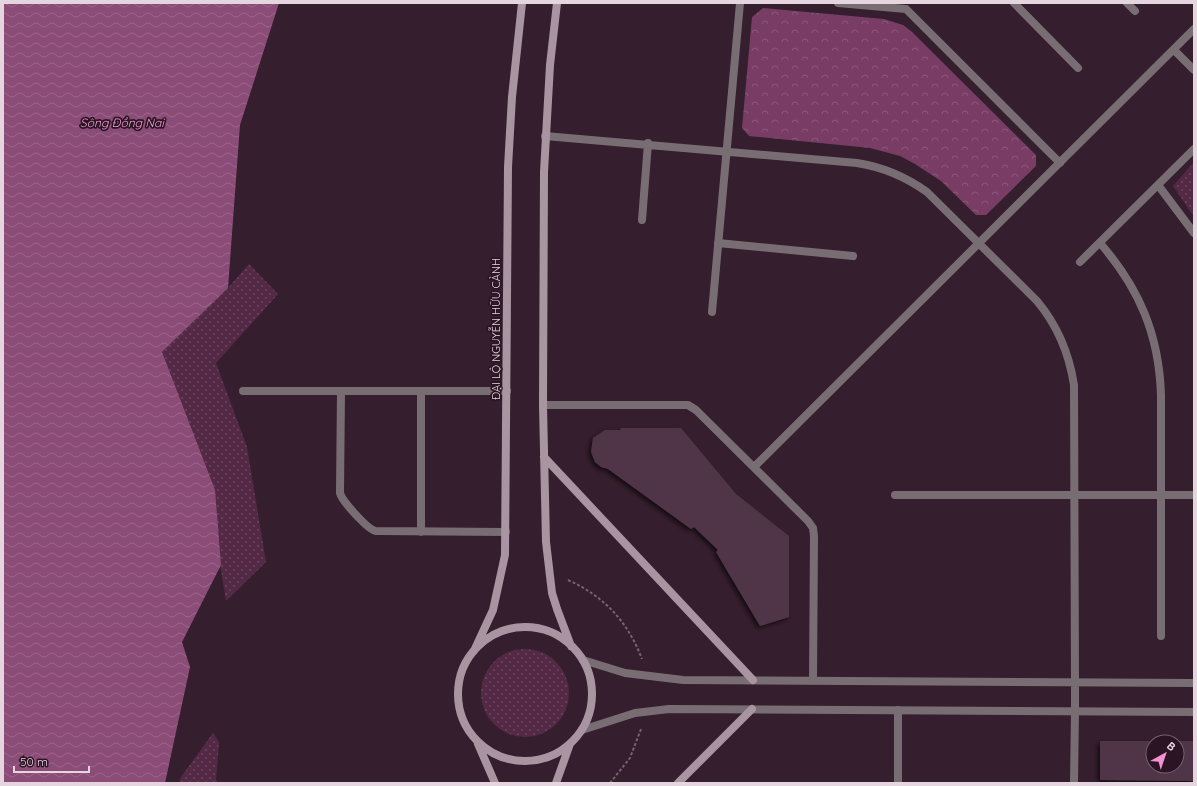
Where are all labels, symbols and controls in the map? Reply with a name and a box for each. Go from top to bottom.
water label: Sông Đồng Nai [80,115,165,130]
street label: ĐẠI LỘ NGUYỄN HỮU CẢNH [488,258,503,400]
north arrow [1145,734,1185,774]
text: B [1164,739,1179,754]
scale bar [14,748,89,774]
text: 50 m [20,754,48,769]

